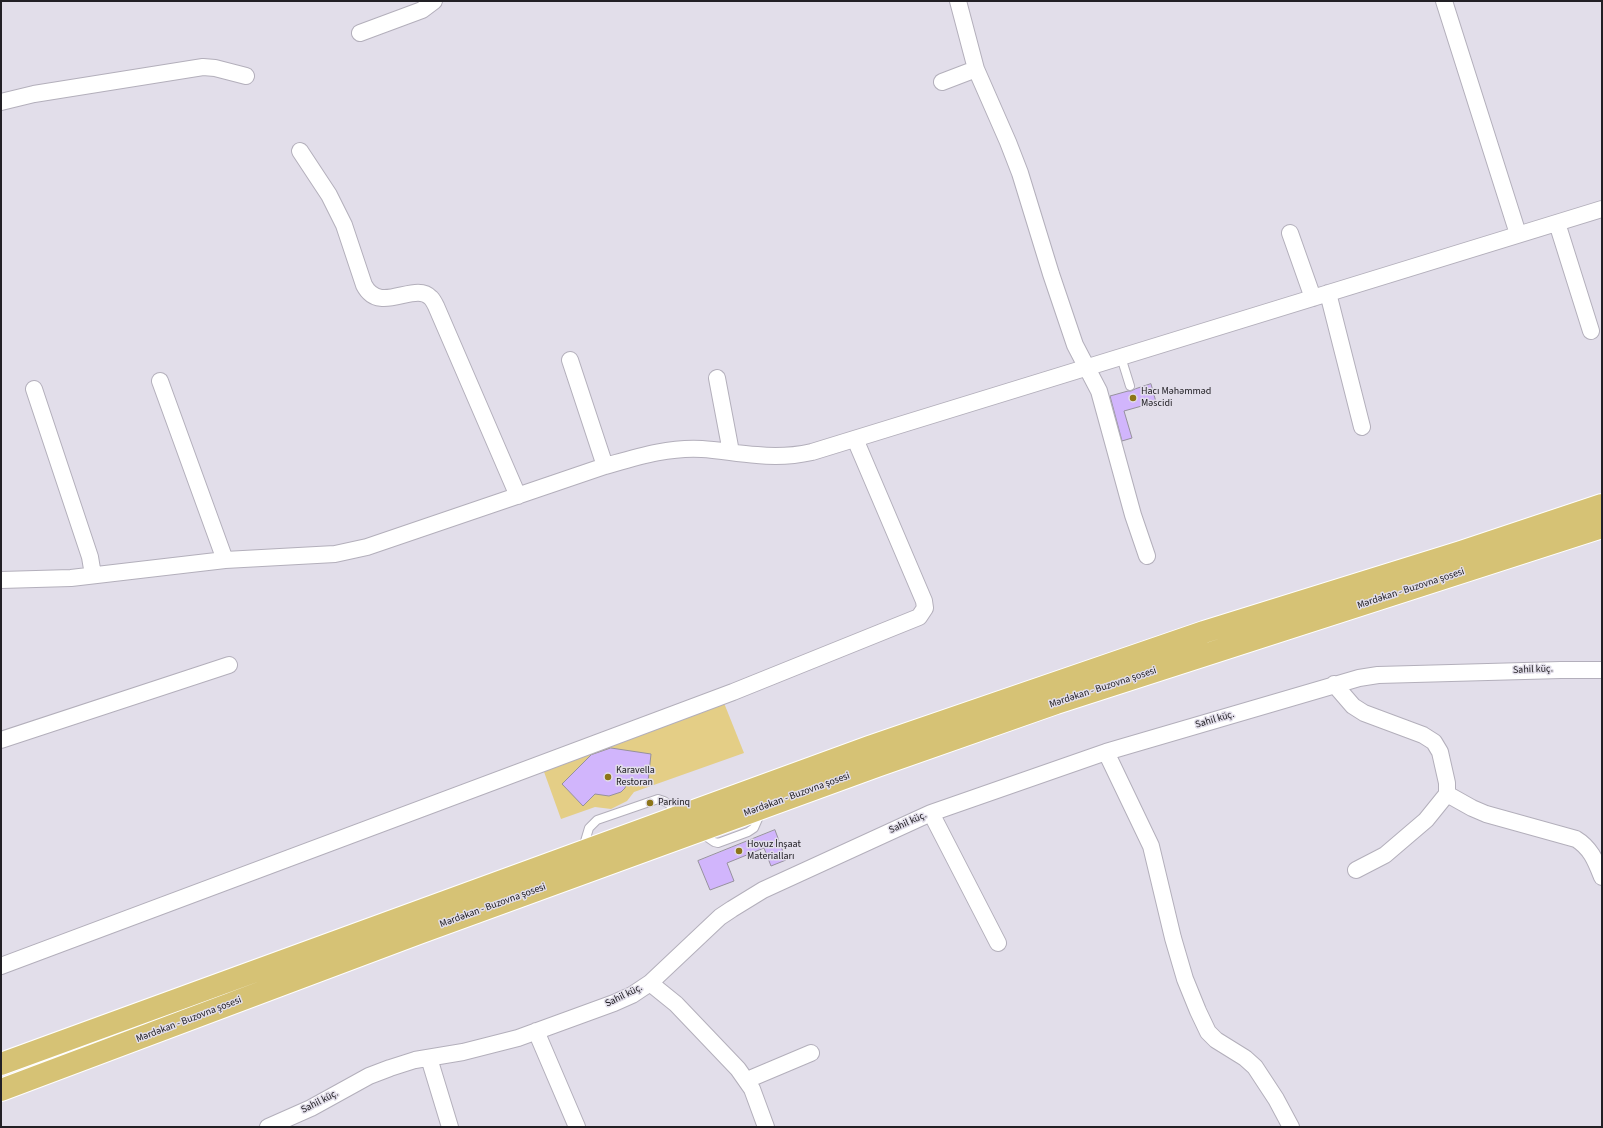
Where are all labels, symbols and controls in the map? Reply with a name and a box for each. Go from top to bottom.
place label: Hacı Məhəmməd Məscidi [1141,386,1211,410]
marker: Hacı Məhəmməd Məscidi [1128,393,1138,403]
street label: Mərdəkan - Buzovna şosesi [1356,566,1466,612]
street label: Sahil küç. [1513,663,1553,677]
street label: Mərdəkan - Buzovna şosesi [1048,665,1158,711]
street label: Sahil küç. [1194,709,1236,731]
place label: Karavella Restoran [616,765,655,788]
street label: Mərdəkan - Buzovna şosesi [742,770,852,820]
marker: Karavella Restoran [603,772,613,782]
place label: Parkinq [658,797,690,809]
marker: Parkinq [645,798,655,808]
street label: Sahil küç. [887,809,929,837]
place label: Hovuz İnşaat Materialları [747,839,801,862]
marker: Hovuz İnşaat Materialları [734,846,744,856]
street label: Mərdəkan - Buzovna şosesi [438,881,548,931]
street label: Sahil küç. [603,982,645,1010]
street label: Mərdəkan - Buzovna şosesi [135,994,243,1046]
street label: Sahil küç. [299,1088,341,1116]

